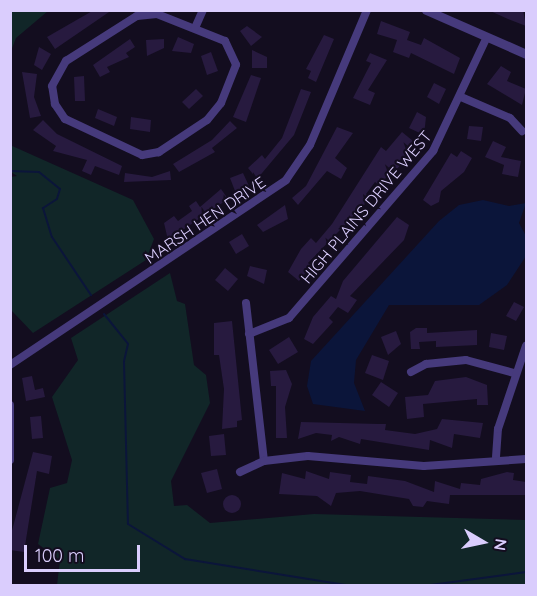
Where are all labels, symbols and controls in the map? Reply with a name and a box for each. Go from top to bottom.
street label: HIGH PLAINS DRIVE WEST [296,127,436,287]
street label: MARSH HEN DRIVE [141,172,269,268]
north arrow [453,512,513,572]
scale bar [27,533,142,571]
text: N [490,537,512,552]
text: 100 m [35,544,84,567]

